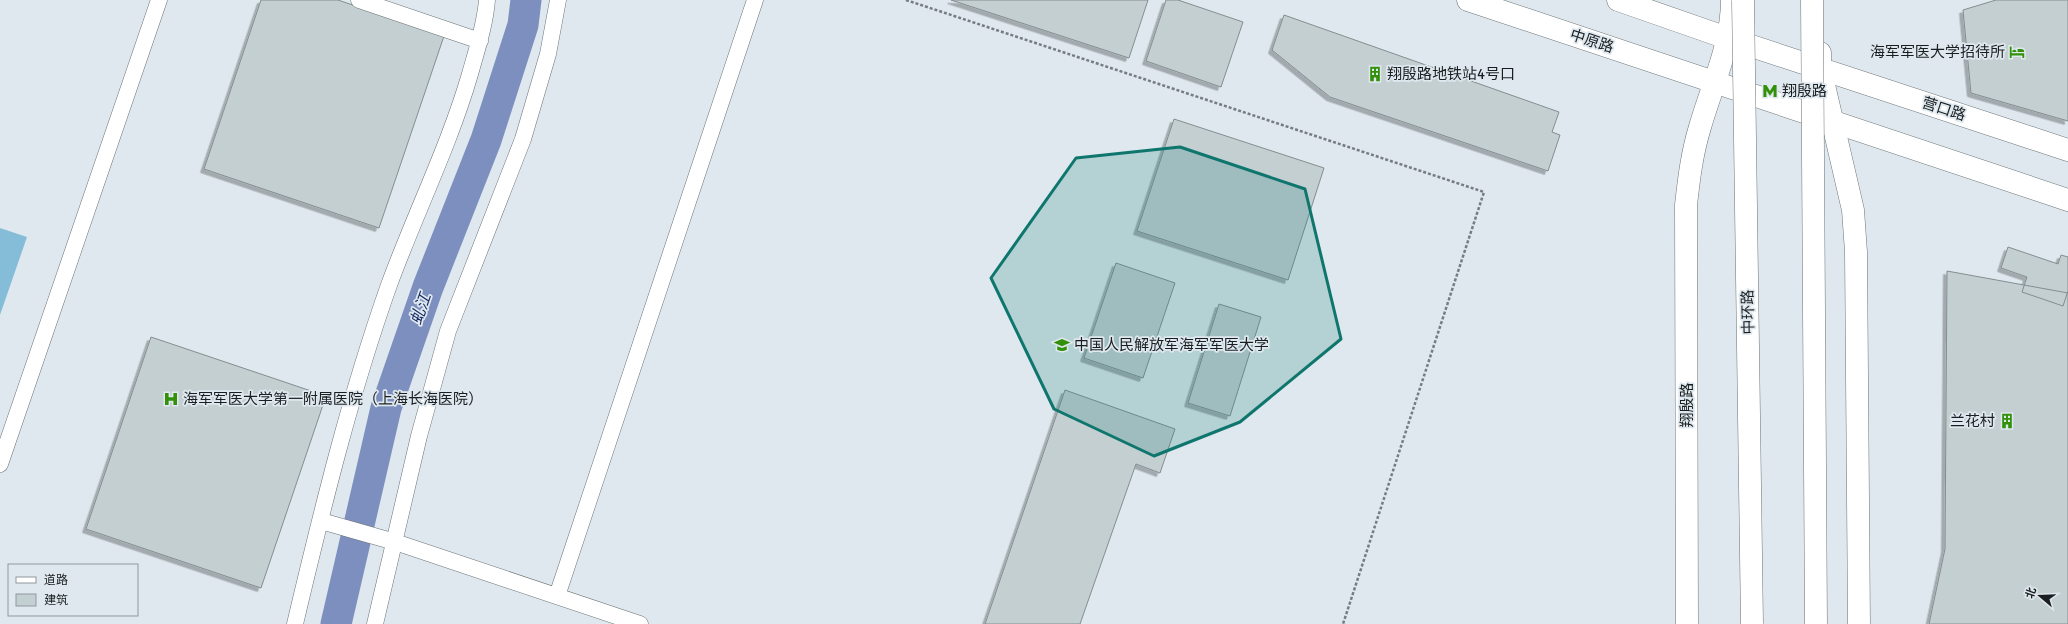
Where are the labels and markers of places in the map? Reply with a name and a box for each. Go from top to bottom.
place label: 海军军医大学招待所 [1870,43,2005,61]
hotel icon: 海军军医大学招待所 [2008,43,2026,61]
building icon: 翔殷路地铁站4号口 [1366,65,1384,83]
place label: 翔殷路地铁站4号口 [1387,65,1515,83]
metro station icon: 翔殷路 [1761,82,1779,100]
place label: 翔殷路 [1782,82,1827,100]
school or university icon: 中国人民解放军海军军医大学 [1053,336,1071,354]
place label: 中国人民解放军海军军医大学 [1074,336,1269,354]
hospital icon: 海军军医大学第一附属医院（上海长海医院） [162,390,180,408]
place label: 海军军医大学第一附属医院（上海长海医院） [183,390,483,408]
place label: 兰花村 [1950,412,1995,430]
building icon: 兰花村 [1998,412,2016,430]

